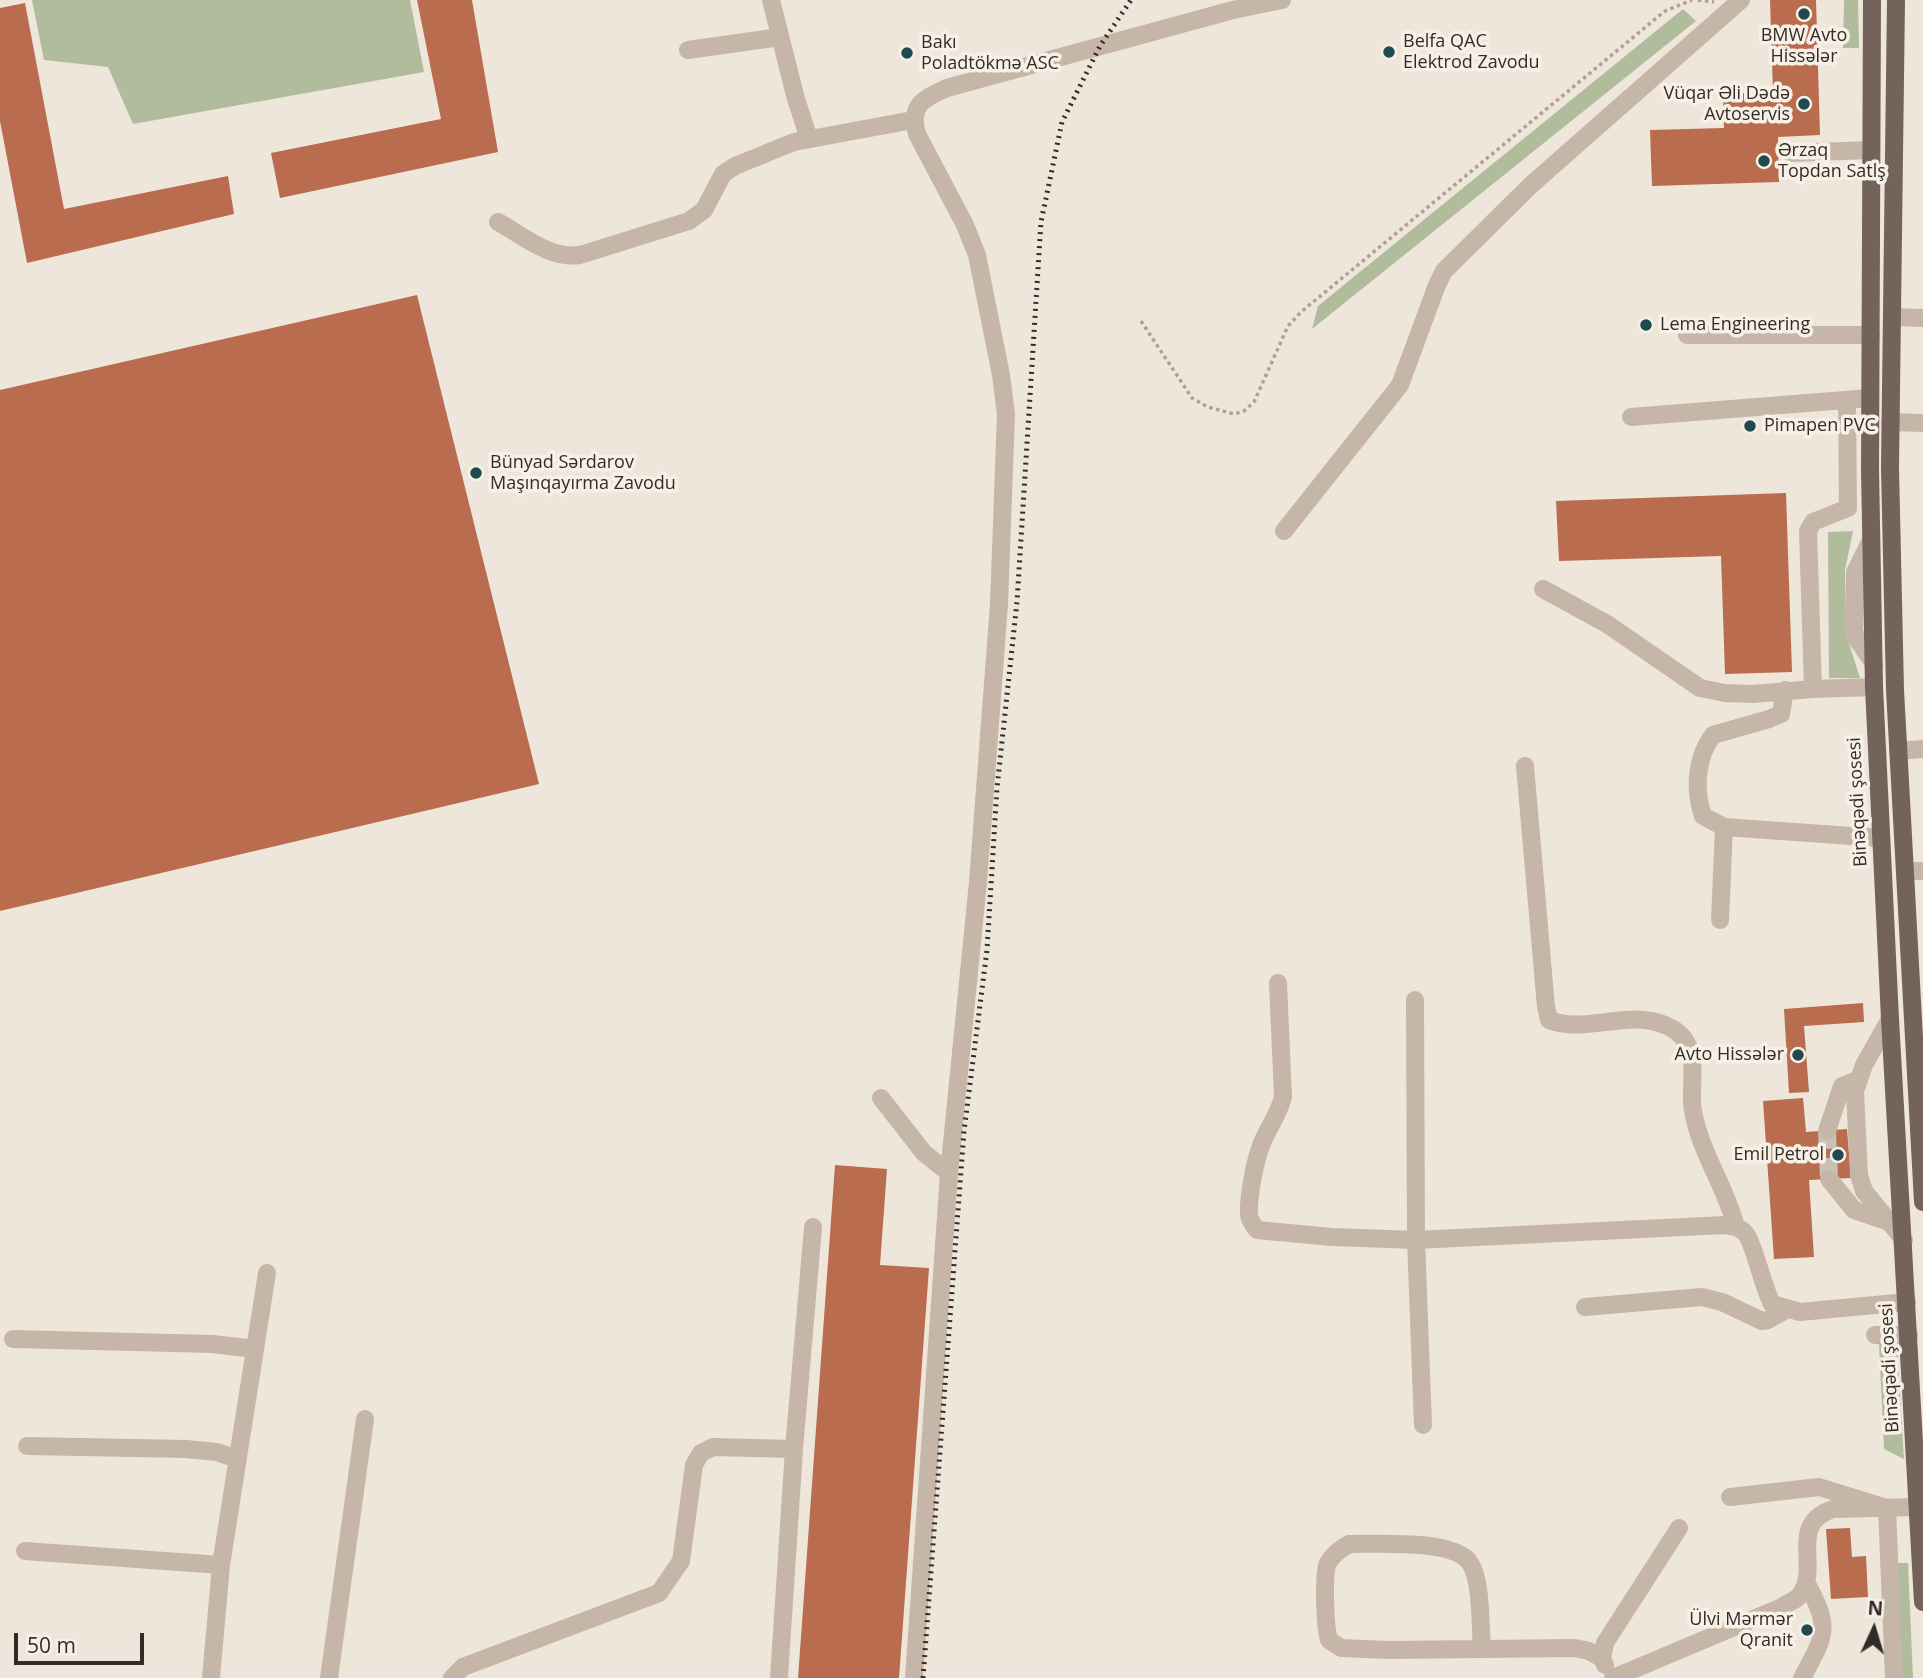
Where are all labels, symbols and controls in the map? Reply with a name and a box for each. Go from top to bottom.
marker: BMW Avto Hissələr [1796,6,1812,22]
place label: BMW Avto Hissələr [1761,25,1847,68]
place label: Belfa QAC Elektrod Zavodu [1403,31,1540,74]
place label: Bakı Poladtökmə ASC [921,32,1059,74]
marker: Belfa QAC Elektrod Zavodu [1381,44,1397,60]
marker: Bakı Poladtökmə ASC [899,45,915,61]
place label: Vüqar Əli Dədə Avtoservis [1664,83,1790,126]
marker: Vüqar Əli Dədə Avtoservis [1796,96,1812,112]
place label: Ərzaq Topdan Satlş [1778,140,1886,182]
marker: Ərzaq Topdan Satlş [1756,153,1772,169]
place label: Lema Engineering [1660,314,1810,336]
marker: Lema Engineering [1638,317,1654,333]
place label: Pimapen PVC [1764,415,1876,437]
marker: Pimapen PVC [1742,418,1758,434]
place label: Bünyad Sərdarov Maşınqayırma Zavodu [490,452,676,494]
marker: Bünyad Sərdarov Maşınqayırma Zavodu [468,465,484,481]
street label: Binəqədi şosesi [1844,737,1872,867]
place label: Avto Hissələr [1675,1044,1784,1066]
marker: Avto Hissələr [1790,1047,1806,1063]
place label: Emil Petrol [1733,1144,1824,1166]
marker: Emil Petrol [1830,1147,1846,1163]
street label: Binəqədi şosesi [1876,1303,1904,1433]
north arrow [1839,1594,1909,1664]
text: N [1867,1595,1884,1622]
place label: Ülvi Mərmər Qranit [1689,1609,1793,1652]
scale bar [18,1618,147,1662]
marker: Ülvi Mərmər Qranit [1799,1622,1815,1638]
text: 50 m [27,1631,76,1659]

